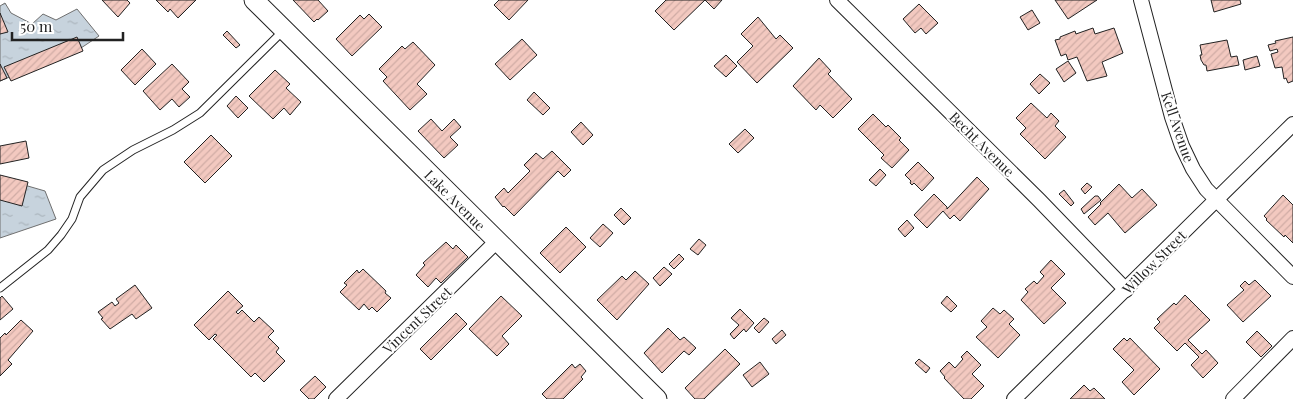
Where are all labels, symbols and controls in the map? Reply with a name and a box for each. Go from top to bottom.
scale bar [12,10,124,42]
text: 50 m [20,16,53,36]
street label: Kell Avenue [1157,89,1199,165]
street label: Becht Avenue [945,107,1019,181]
street label: Lake Avenue [420,165,490,235]
street label: Willow Street [1117,225,1191,299]
street label: Vincent Street [378,282,456,358]

